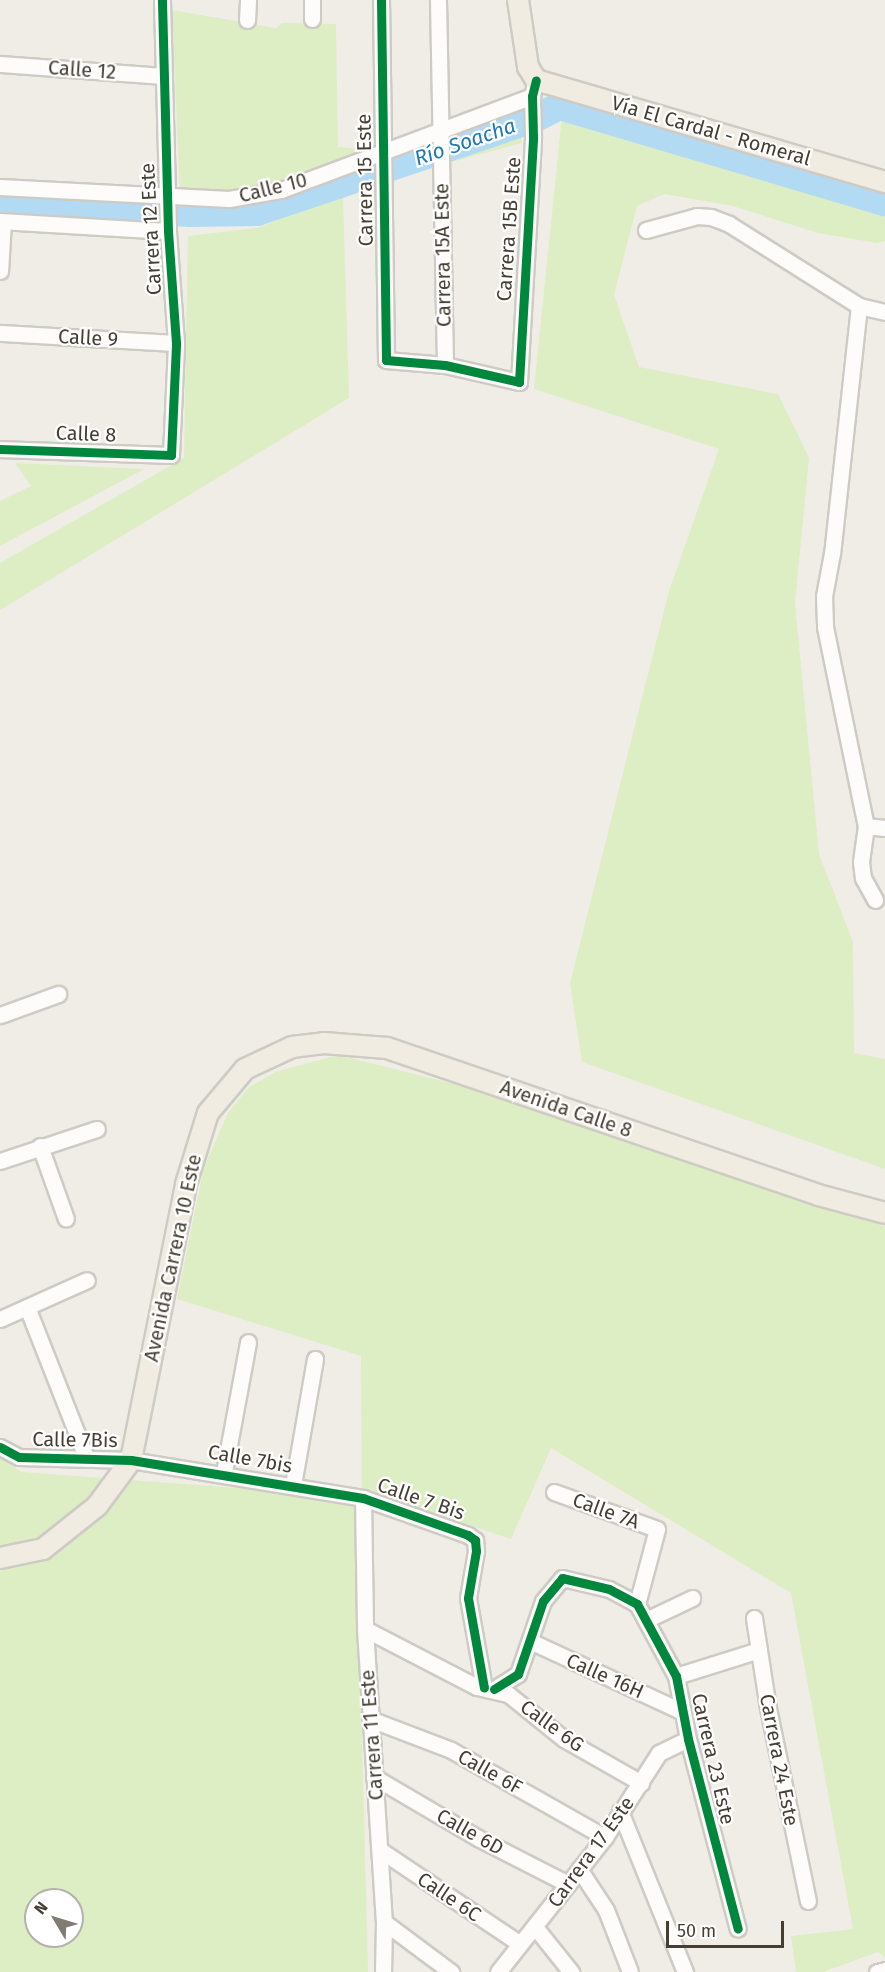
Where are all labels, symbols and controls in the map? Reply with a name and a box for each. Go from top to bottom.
street label: Calle 12 [47,56,117,84]
street label: Vía El Cardal - Romeral [609,91,813,171]
water label: Río Soacha [411,113,519,171]
street label: Carrera 15 Este [352,114,378,246]
street label: Carrera 15B Este [492,156,526,302]
street label: Carrera 12 Este [136,162,166,296]
street label: Calle 10 [236,168,310,208]
street label: Carrera 15A Este [430,183,456,327]
street label: Calle 9 [57,324,119,352]
street label: Calle 8 [55,421,117,447]
street label: Avenida Calle 8 [497,1075,635,1143]
street label: Avenida Carrera 10 Este [139,1152,207,1364]
street label: Calle 7Bis [32,1427,118,1453]
street label: Calle 7bis [206,1440,294,1478]
street label: Calle 7 Bis [374,1473,468,1525]
street label: Calle 7A [569,1488,643,1534]
street label: Calle 16H [562,1648,648,1704]
street label: Carrera 11 Este [355,1669,389,1801]
street label: Carrera 23 Este [686,1691,740,1827]
street label: Carrera 24 Este [754,1692,804,1828]
street label: Calle 6G [516,1695,588,1757]
street label: Calle 6F [454,1745,526,1799]
street label: Carrera 17 Este [543,1792,639,1912]
street label: Calle 6D [432,1804,508,1860]
street label: Calle 6C [413,1867,485,1927]
north arrow [24,1888,84,1948]
text: N [30,1898,52,1918]
scale bar [669,1909,788,1947]
text: 50 m [677,1920,716,1942]

